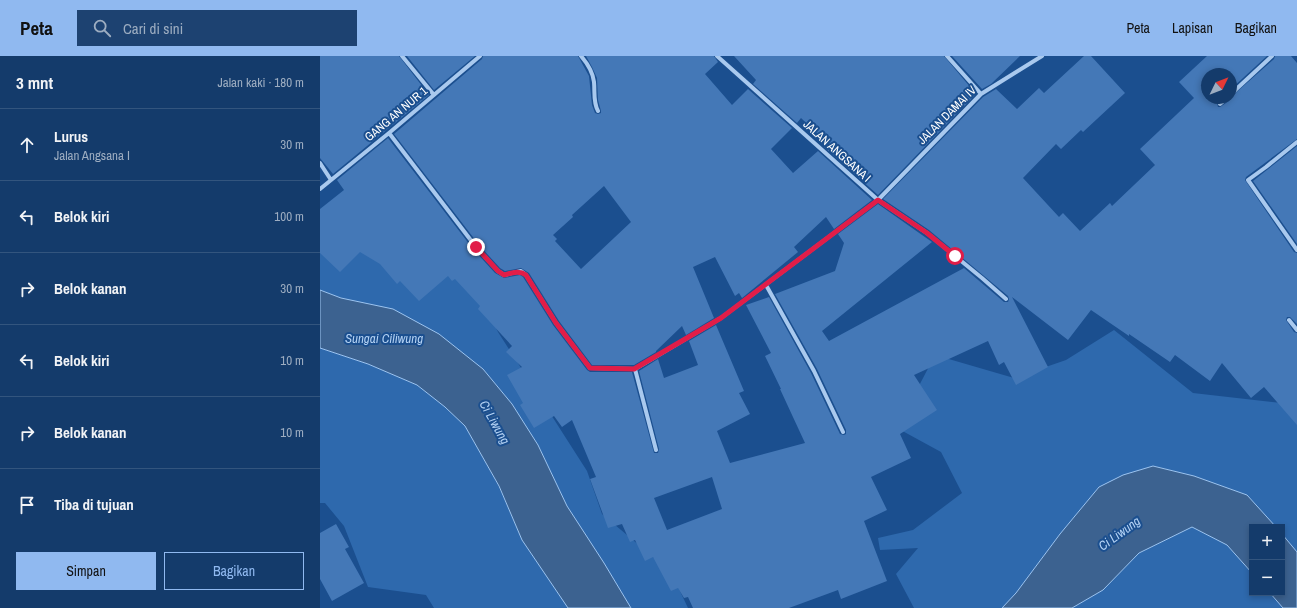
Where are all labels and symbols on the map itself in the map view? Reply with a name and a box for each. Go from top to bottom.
north arrow [1201,68,1237,104]
street label: JALAN DAMAI IV [914,82,980,148]
street label: GANG AN NUR 1 [361,83,431,145]
street label: JALAN ANGSANA I [800,116,874,186]
route end [467,238,485,256]
route start [946,247,964,265]
water label: Sungai Ciliwung [345,330,423,347]
water label: Ci Liwung [475,397,514,447]
water label: Ci Liwung [1095,512,1144,554]

